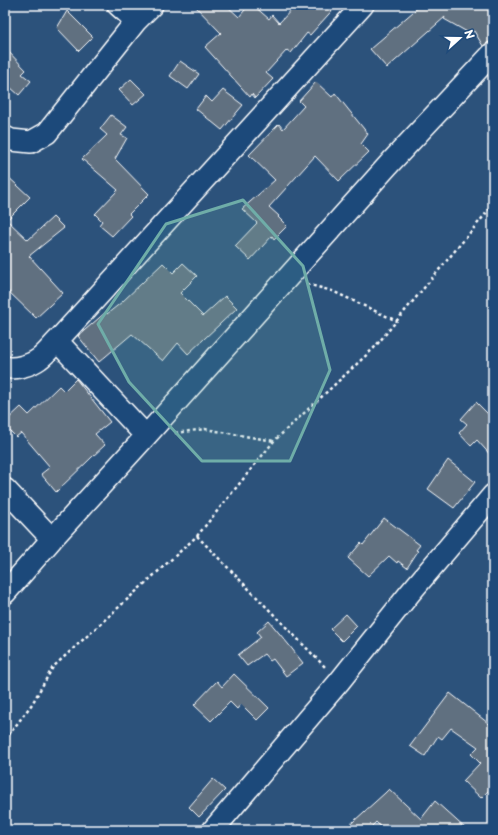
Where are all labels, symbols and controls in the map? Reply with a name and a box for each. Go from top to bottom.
north arrow [440,18,480,58]
text: N [460,27,479,42]

